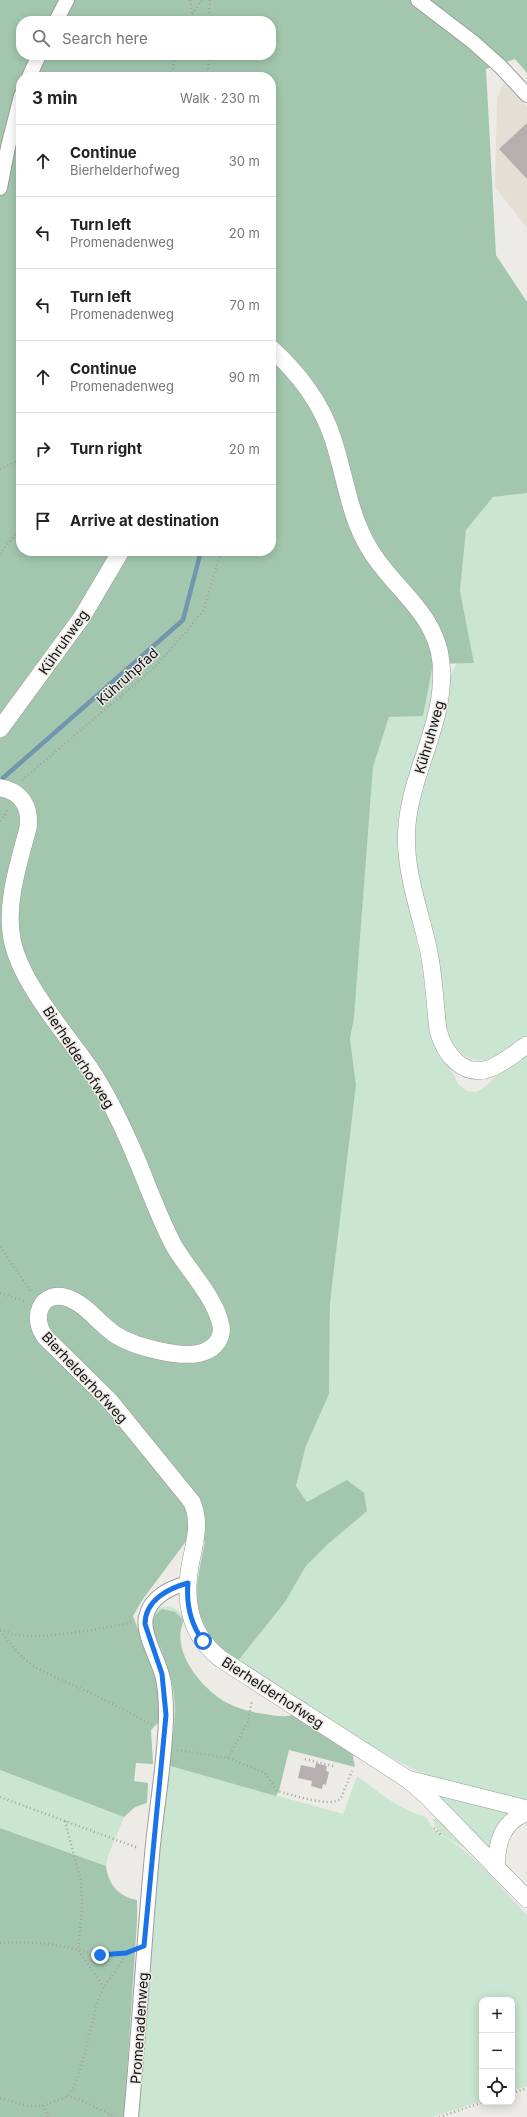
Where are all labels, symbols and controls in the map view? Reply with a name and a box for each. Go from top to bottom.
search box [16,16,276,60]
icon: search [30,27,52,49]
text: Search here [62,29,148,48]
text: 3 min [32,88,78,108]
text: Walk · 230 m [180,90,260,106]
text: Continue [70,143,137,162]
icon: ahead [32,150,54,172]
text: 30 m [229,153,260,169]
text: Bierhelderhofweg [70,162,180,178]
text: Turn left [70,215,131,234]
icon: left [32,222,54,244]
text: 20 m [229,225,260,241]
text: Promenadenweg [70,234,174,250]
text: Turn left [70,287,131,306]
icon: left [32,294,54,316]
text: 70 m [230,297,260,313]
text: Promenadenweg [70,306,174,322]
text: Continue [70,359,137,378]
icon: ahead [32,366,54,388]
text: 90 m [229,369,260,385]
text: Promenadenweg [70,378,174,394]
icon: right [32,438,54,460]
text: Turn right [70,439,142,458]
text: 20 m [229,441,260,457]
icon: arrive [32,510,54,532]
text: Arrive at destination [70,511,219,530]
street label: Kühruhweg [34,606,92,678]
street label: Kühruhpfad [93,644,161,708]
street label: Kühruhweg [410,698,448,776]
street label: Bierhelderhofweg [40,1003,118,1111]
street label: Bierhelderhofweg [38,1328,132,1426]
route start [194,1632,212,1650]
street label: Bierhelderhofweg [219,1653,327,1731]
route end [91,1946,109,1964]
street label: Promenadenweg [127,1972,151,2084]
map controls [479,1997,515,2105]
button: + [479,1997,515,2033]
button: − [479,2033,515,2069]
button: locate [479,2069,515,2105]

